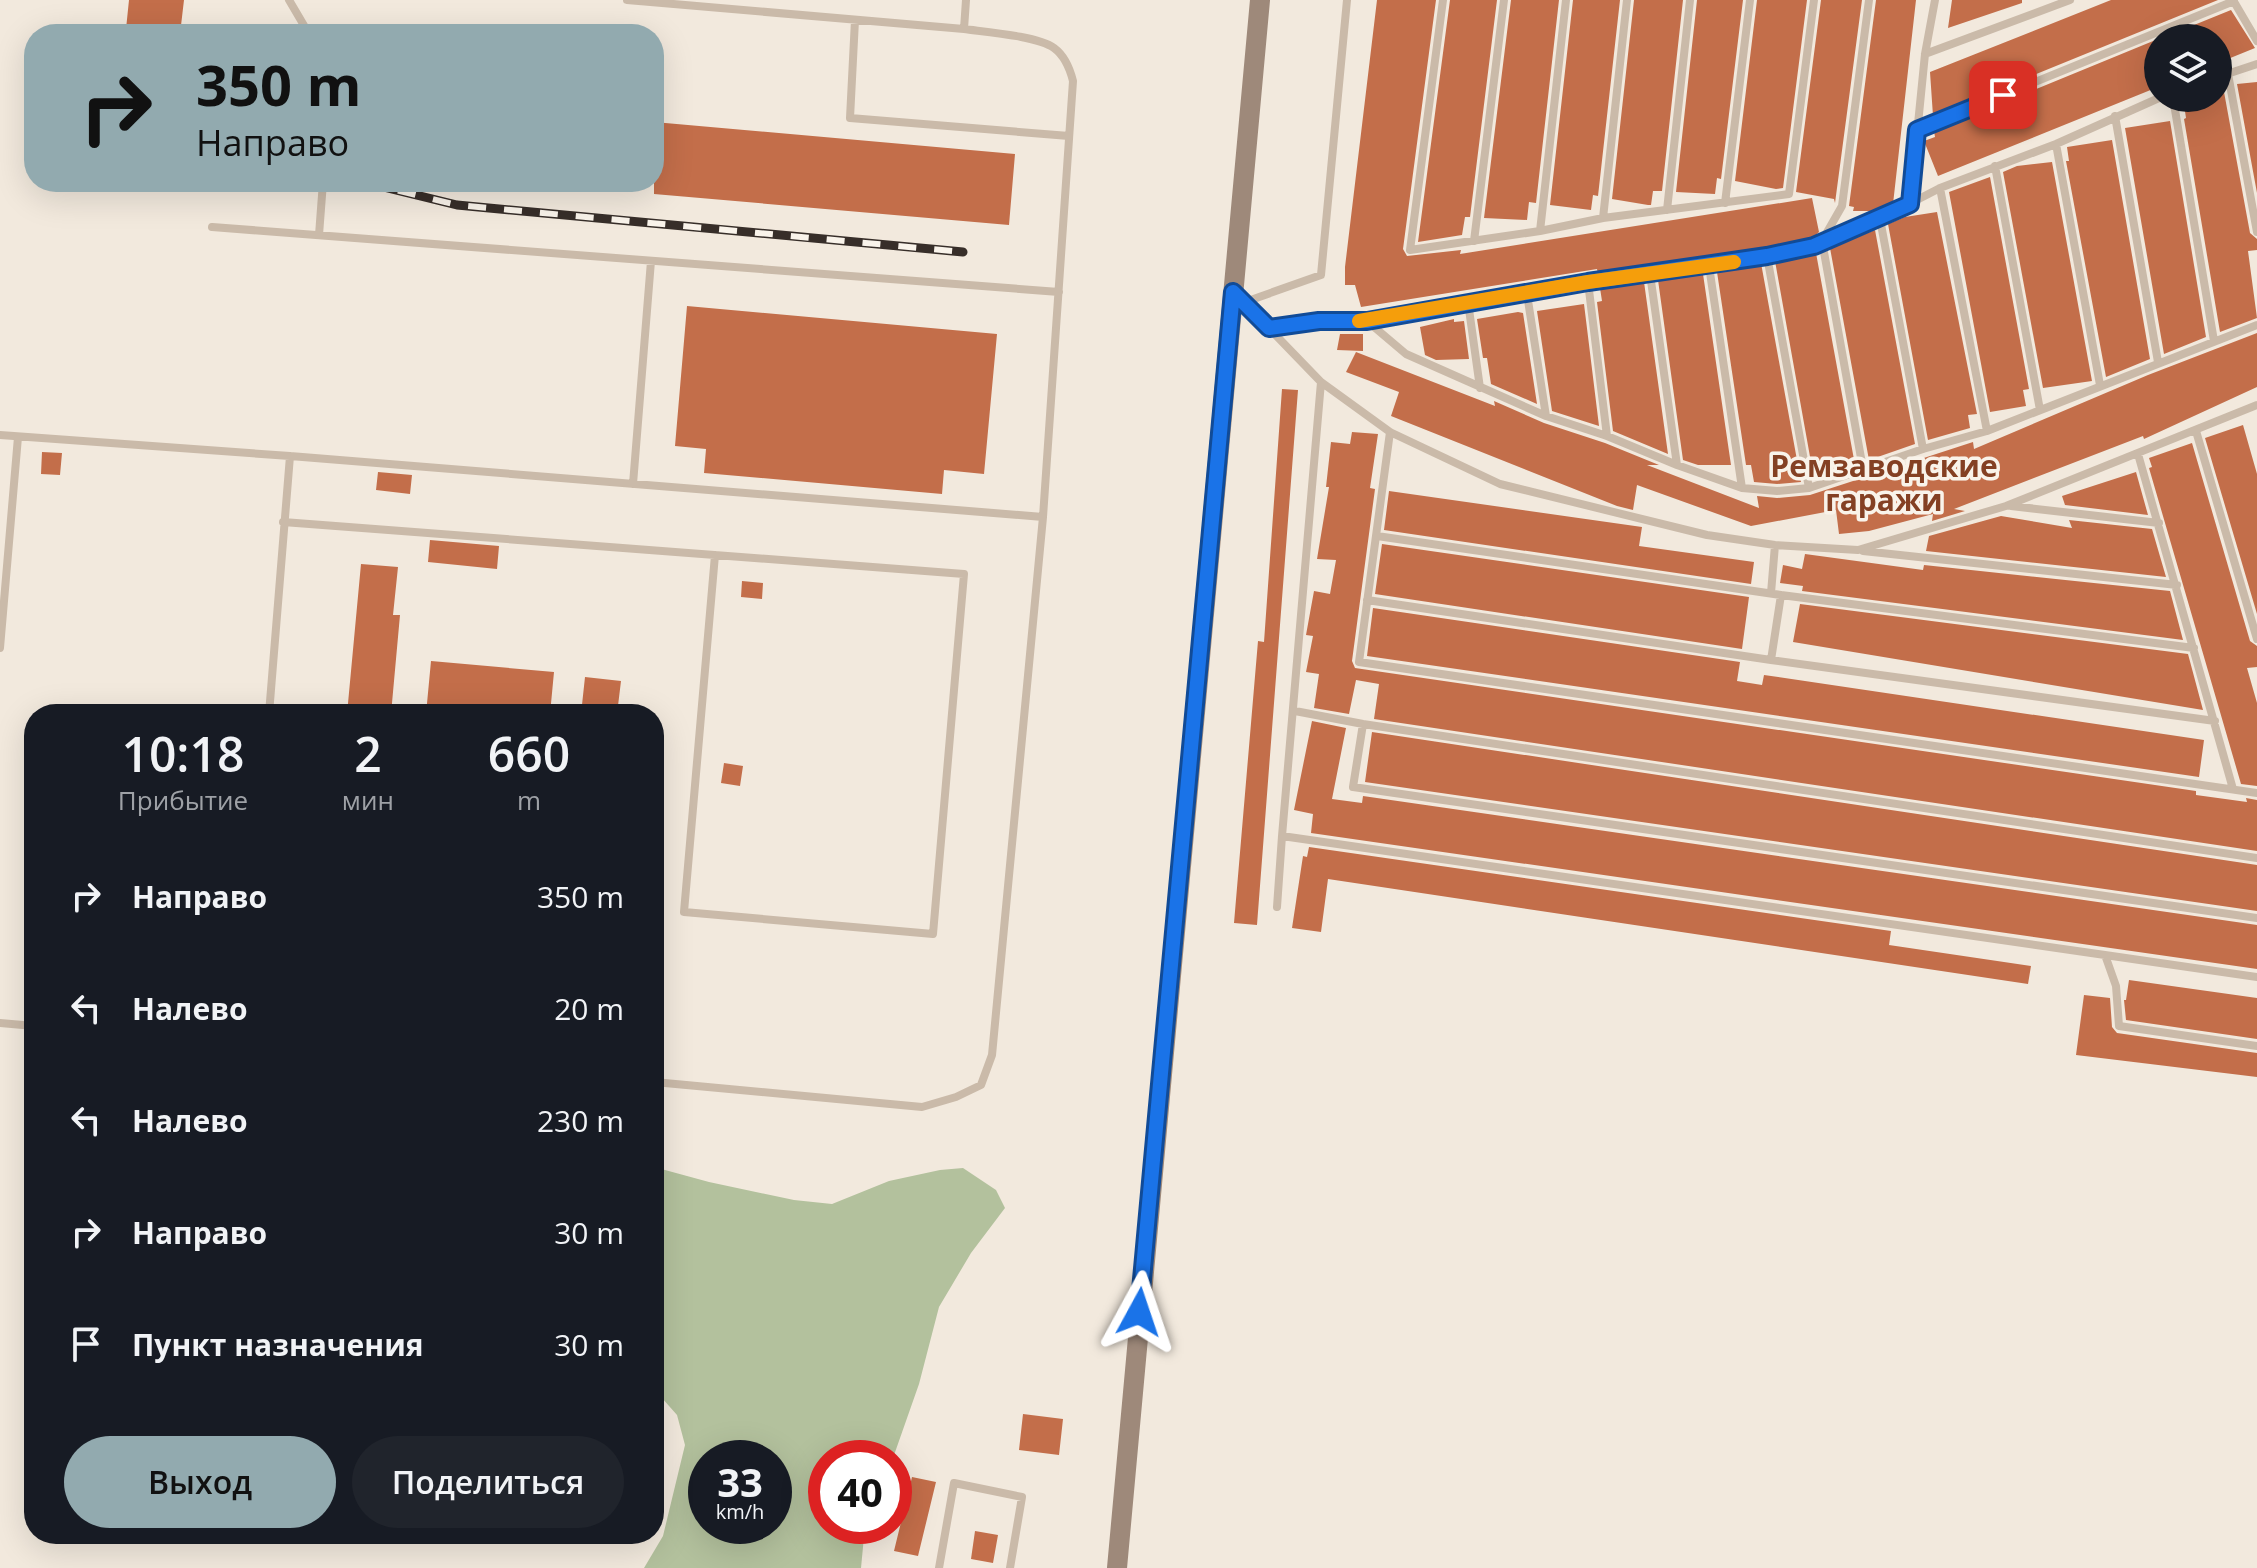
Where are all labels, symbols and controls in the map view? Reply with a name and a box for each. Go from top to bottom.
map controls [2144,24,2232,112]
button: layers [2144,24,2232,112]
text: 350 m [196,46,362,122]
icon: right [64,56,168,160]
pin [1969,61,2037,129]
icon: arrive [1981,73,2025,117]
text: Направо [196,118,349,167]
district label: Ремзаводские гаражи [1770,445,1998,520]
text: 10:18 [121,721,244,786]
text: 2 [354,721,382,786]
text: 660 [488,721,570,786]
text: Прибытие [118,782,248,818]
text: мин [342,782,394,818]
text: m [517,782,541,818]
icon: right [64,874,108,918]
text: Направо [132,876,267,917]
text: 350 m [537,876,624,917]
icon: left [64,986,108,1030]
text: Налево [132,988,248,1029]
text: 20 m [554,988,624,1029]
icon: left [64,1098,108,1142]
text: Налево [132,1100,248,1141]
text: 230 m [537,1100,624,1141]
icon: right [64,1210,108,1254]
text: Направо [132,1212,267,1253]
text: 30 m [554,1212,624,1253]
position arrow [1097,1270,1181,1354]
icon: arrive [64,1322,108,1366]
text: Пункт назначения [132,1324,424,1365]
text: 30 m [554,1324,624,1365]
button: Выход [64,1436,336,1528]
button: Поделиться [352,1436,624,1528]
speed limit sign: 40 [808,1440,912,1544]
text: 33 [717,1454,763,1509]
text: km/h [716,1498,764,1525]

